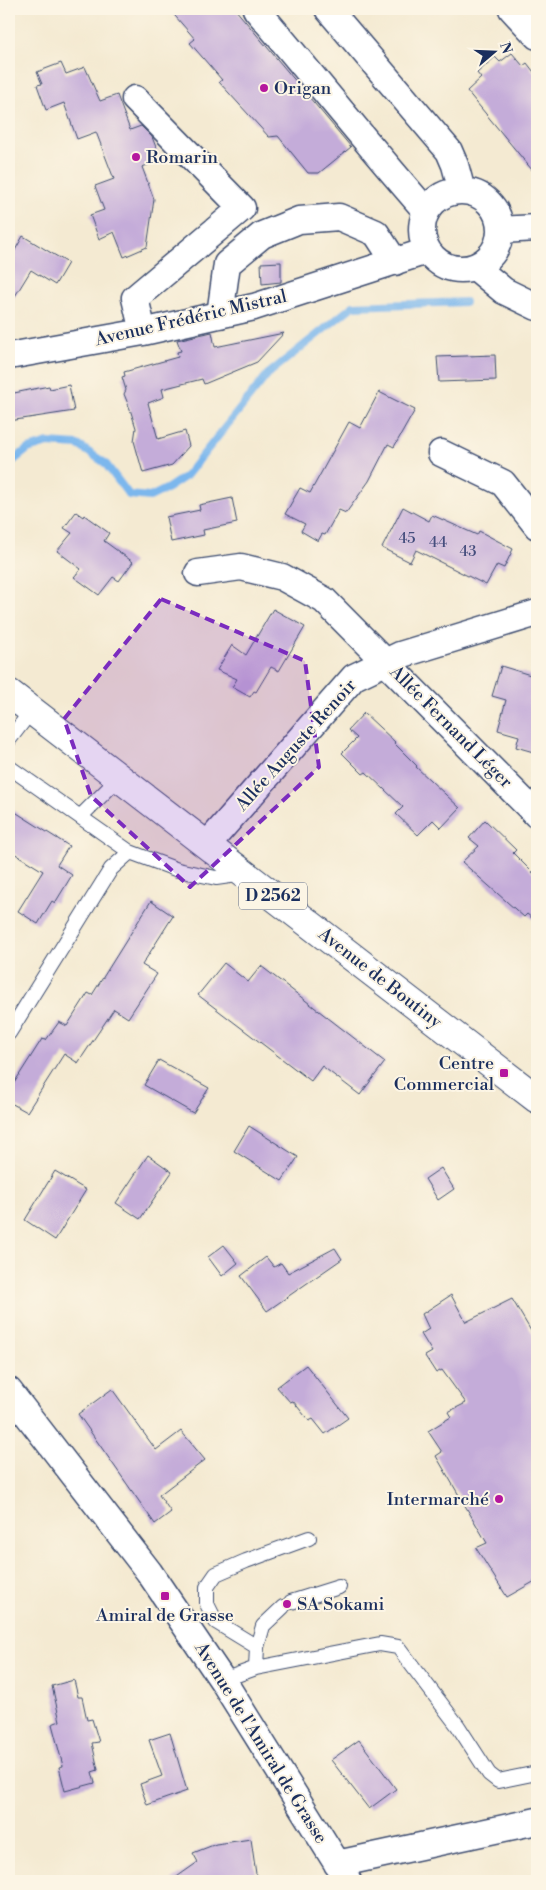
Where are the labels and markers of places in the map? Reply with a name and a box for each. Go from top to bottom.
place label: Origan [274,77,332,100]
marker: Origan [258,82,270,94]
place label: Romarin [146,146,218,169]
marker: Romarin [130,151,142,163]
place label: Centre Commercial [394,1052,495,1096]
marker: Centre Commercial [498,1067,510,1079]
place label: Intermarché [387,1488,489,1511]
marker: Intermarché [493,1493,505,1505]
marker: Amiral de Grasse [159,1590,171,1602]
place label: SA Sokami [297,1593,384,1616]
marker: SA Sokami [281,1598,293,1610]
place label: Amiral de Grasse [95,1604,234,1627]

